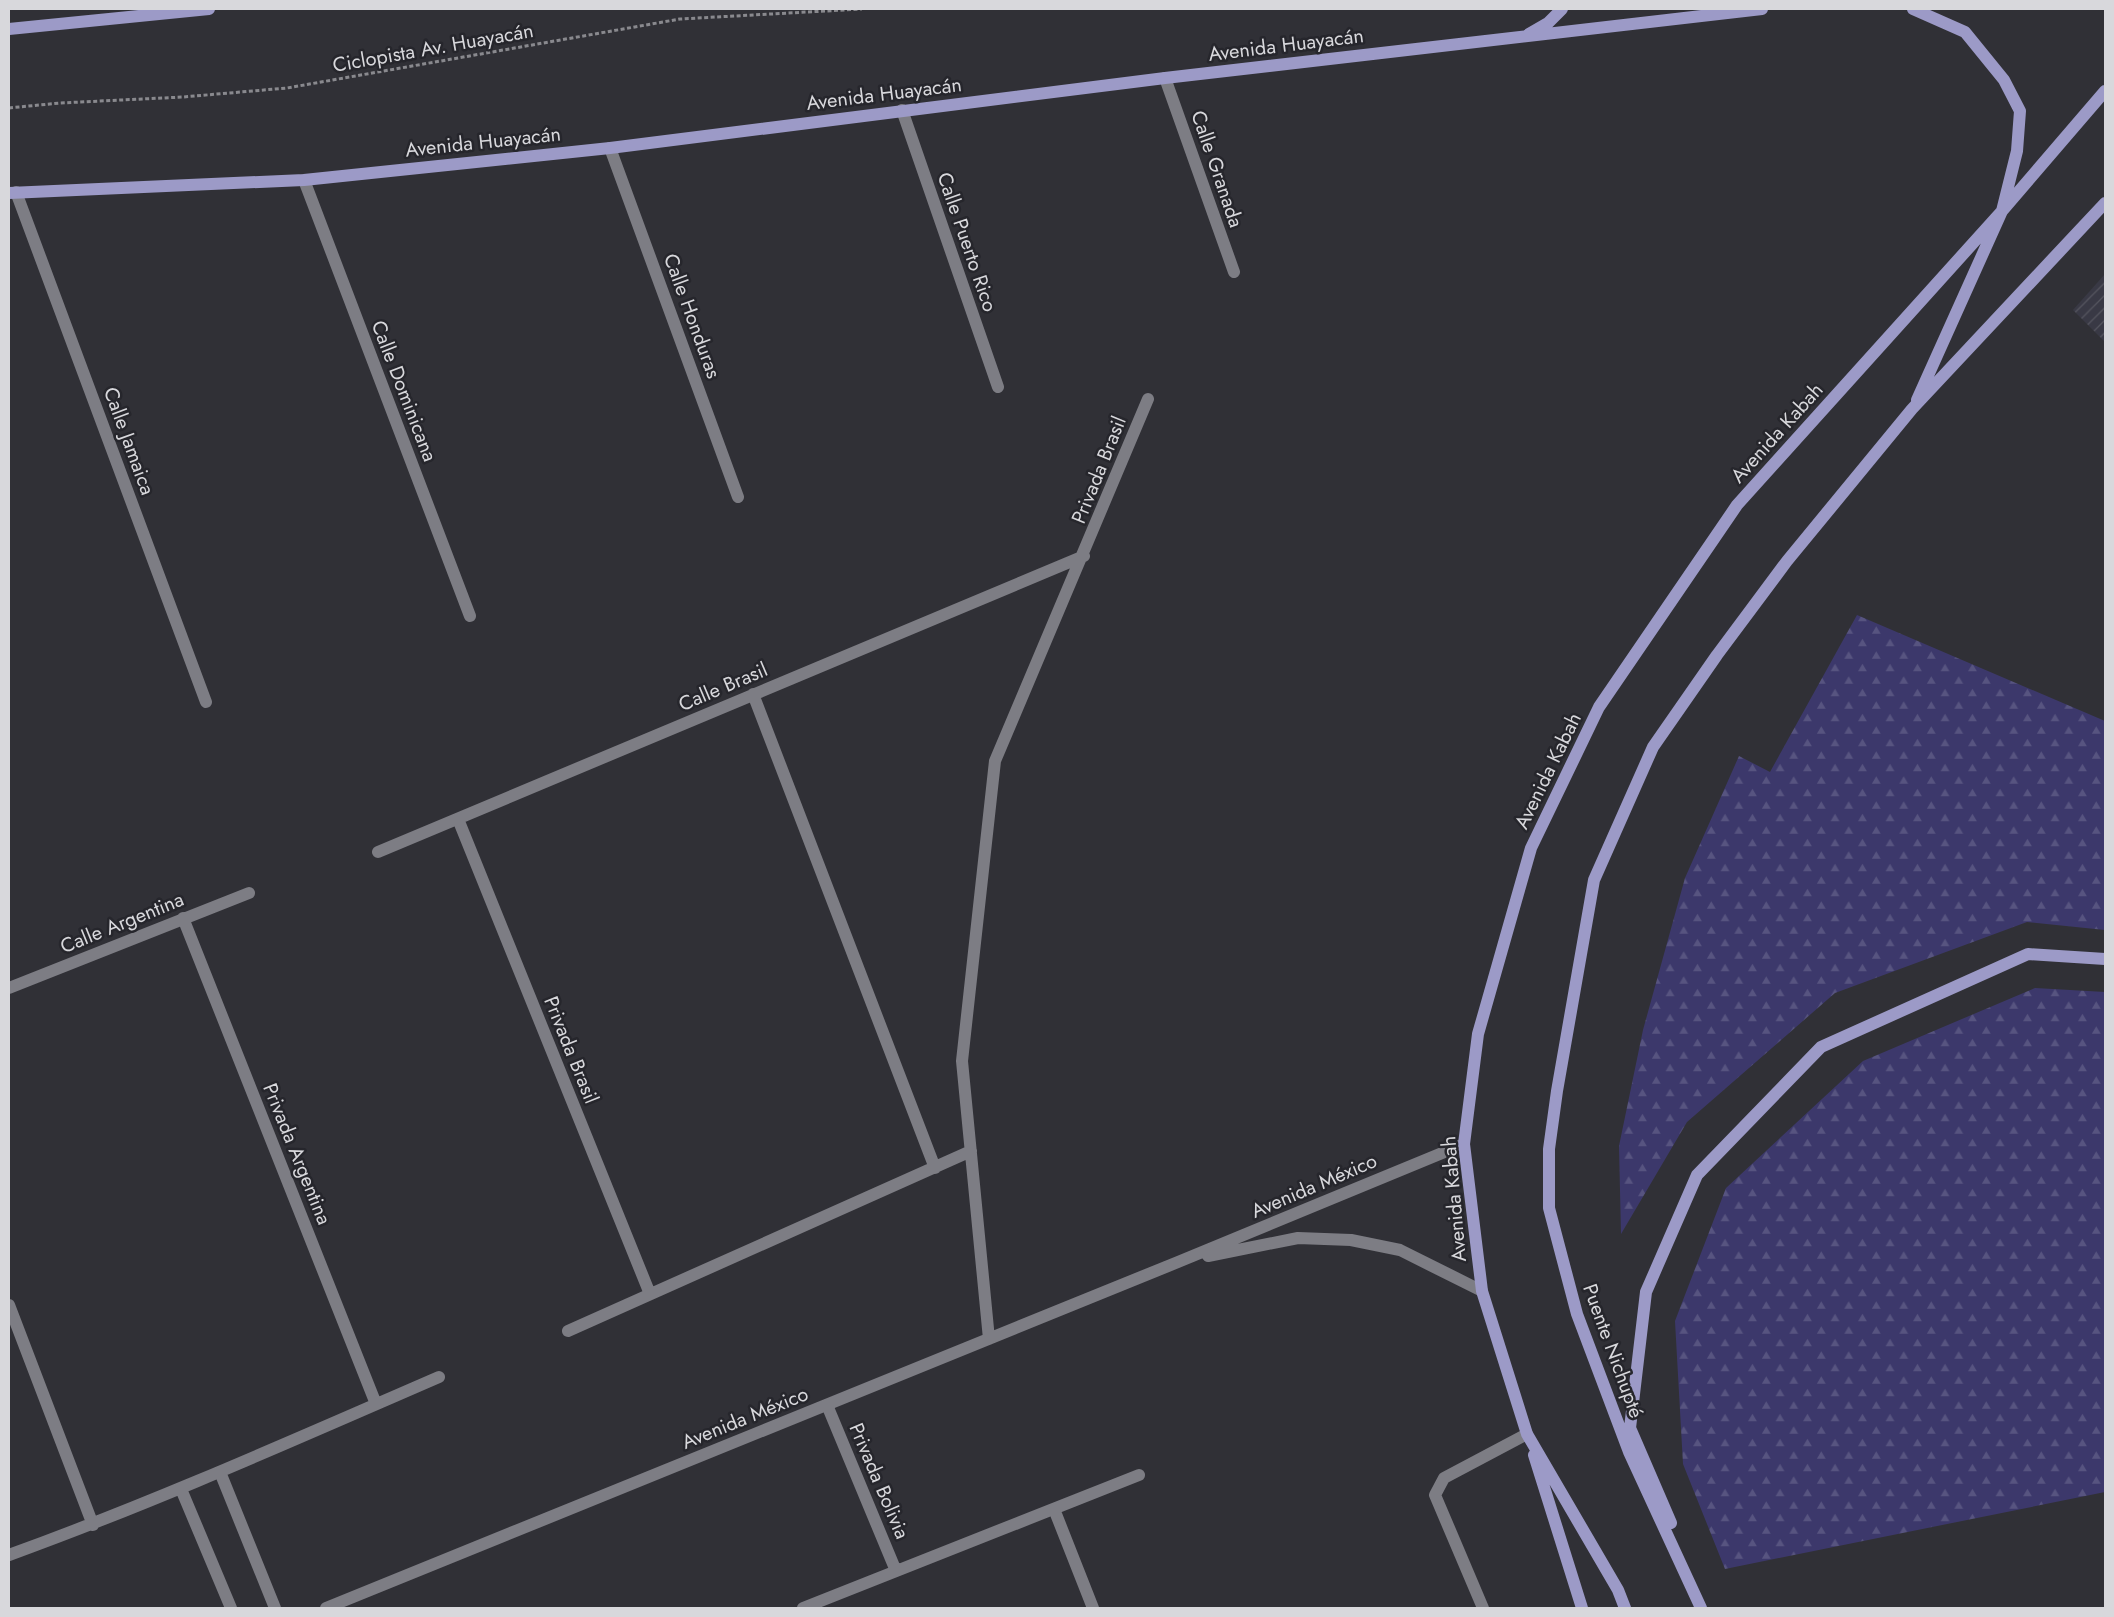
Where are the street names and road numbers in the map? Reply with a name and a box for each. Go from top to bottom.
street label: Ciclopista Av. Huayacán [330,16,536,80]
street label: Avenida Huayacán [1207,21,1365,69]
street label: Avenida Huayacán [805,70,963,118]
street label: Calle Granada [1183,107,1251,231]
street label: Avenida Huayacán [404,119,562,165]
street label: Calle Puerto Rico [930,168,1004,316]
street label: Calle Honduras [656,249,728,383]
street label: Calle Dominicana [364,316,444,466]
street label: Avenida Kabah [1724,376,1830,490]
street label: Calle Jamaica [96,383,162,499]
street label: Privada Brasil [1064,412,1134,528]
street label: Calle Brasil [674,655,772,719]
street label: Avenida Kabah [1507,708,1589,834]
street label: Calle Argentina [56,885,188,961]
street label: Privada Brasil [536,992,606,1108]
street label: Privada Argentina [255,1079,339,1229]
street label: Avenida Kabah [1434,1135,1474,1263]
street label: Avenida México [1247,1146,1382,1226]
street label: Puente Nichupté [1575,1280,1651,1422]
street label: Avenida México [677,1379,813,1457]
street label: Privada Bolivia [842,1418,916,1544]

